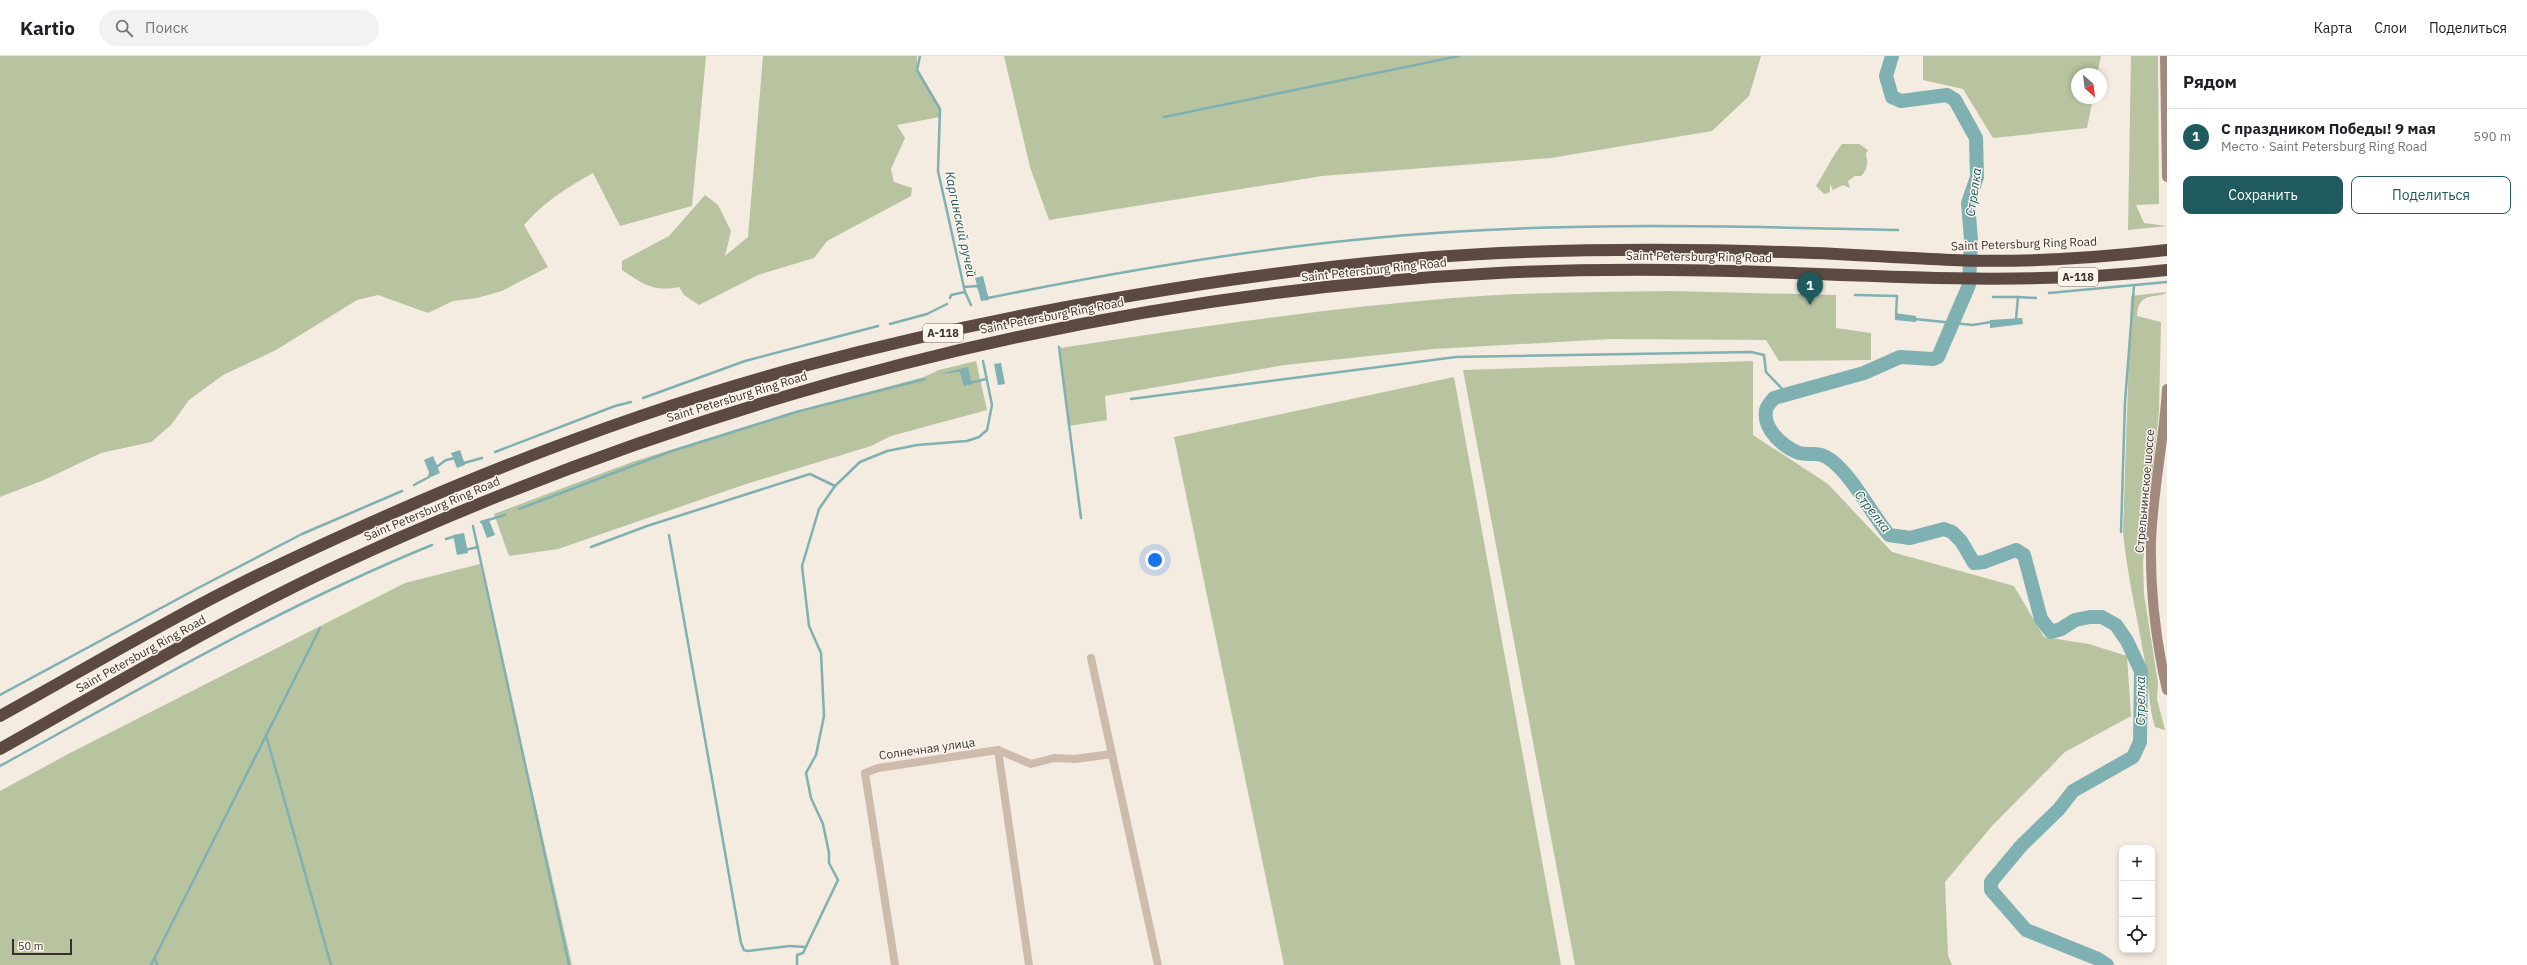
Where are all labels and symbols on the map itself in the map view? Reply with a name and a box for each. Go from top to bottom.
north arrow [2071,68,2107,104]
water label: Стрелка [1962,167,1985,218]
water label: Каргинский ручей [941,170,980,279]
street label: Saint Petersburg Ring Road [1951,233,2097,254]
street label: Saint Petersburg Ring Road [1626,248,1772,265]
street label: Saint Petersburg Ring Road [1300,254,1447,285]
road number: А-118 [2058,268,2098,286]
pin: 1 [1797,272,1823,305]
street label: Saint Petersburg Ring Road [979,294,1125,337]
road number: А-118 [923,324,963,342]
street label: Saint Petersburg Ring Road [665,368,809,425]
street label: Стрельнинское шоссе [2132,428,2157,553]
street label: Saint Petersburg Ring Road [362,473,502,544]
water label: Стрелка [1851,487,1894,536]
your location [1145,550,1165,570]
street label: Saint Petersburg Ring Road [73,612,208,696]
water label: Стрелка [2132,676,2149,726]
street label: Солнечная улица [878,734,977,763]
scale bar [12,937,72,956]

